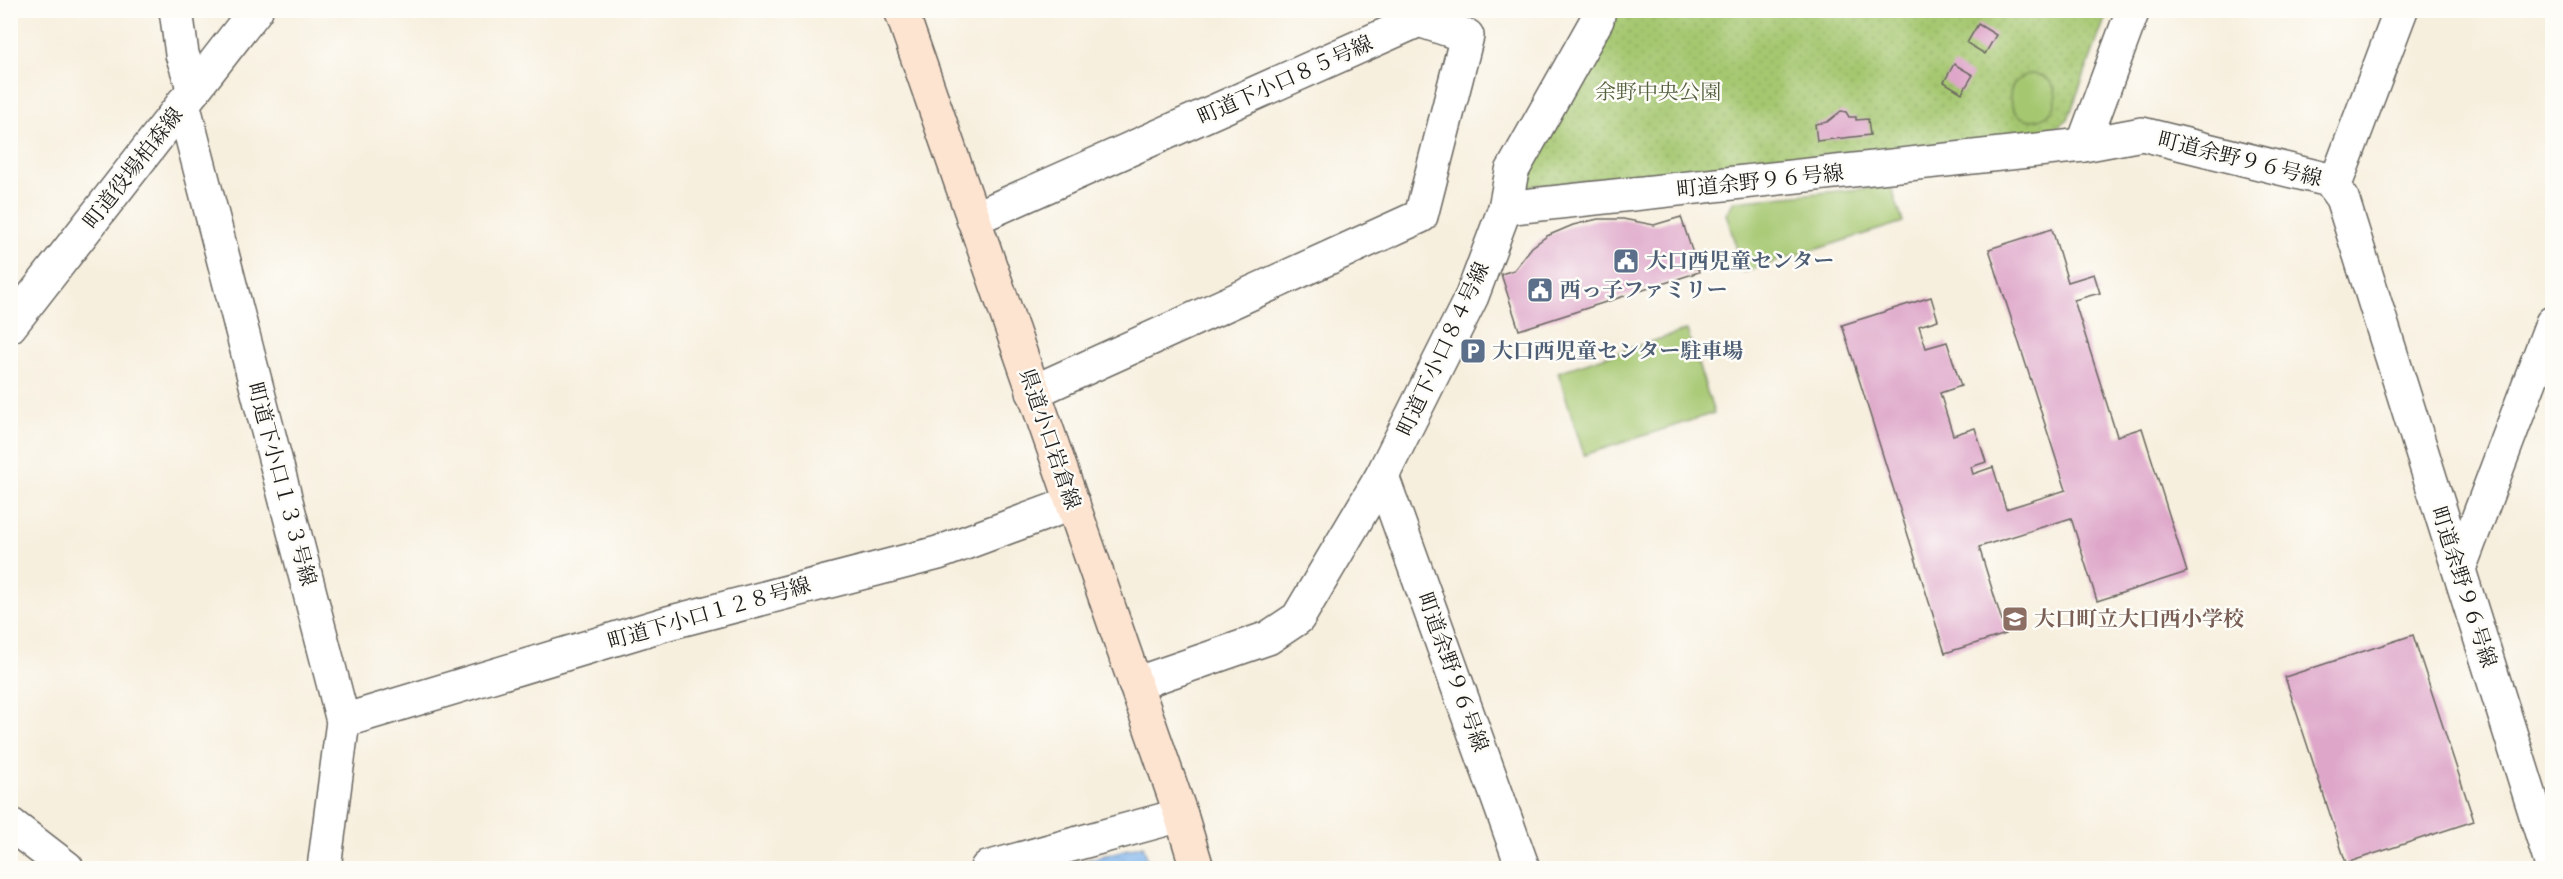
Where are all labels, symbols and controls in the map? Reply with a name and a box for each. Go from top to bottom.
street label: 町道下小口８５号線 [1192,27,1377,132]
park label: 余野中央公園 [1595,76,1721,107]
street label: 町道役場柏森線 [75,100,190,235]
street label: 町道余野９６号線 [2155,123,2325,194]
street label: 町道余野９６号線 [1675,156,1845,205]
place label: 大口西児童センター [1646,245,1834,276]
public building icon: 大口西児童センター [1611,246,1641,276]
street label: 町道下小口８４号線 [1389,257,1497,441]
place label: 西っ子ファミリー [1560,274,1728,305]
public building icon: 西っ子ファミリー [1525,275,1555,305]
place label: 大口西児童センター駐車場 [1492,335,1743,366]
parking icon: 大口西児童センター駐車場 [1458,336,1488,366]
street label: 県道小口岩倉線 [1012,364,1089,513]
street label: 町道下小口１３３号線 [240,378,325,589]
street label: 町道余野９６号線 [2424,502,2505,672]
street label: 町道下小口１２８号線 [604,569,814,656]
street label: 町道余野９６号線 [1410,588,1497,756]
place label: 大口町立大口西小学校 [2034,603,2244,634]
school or university icon: 大口町立大口西小学校 [2000,604,2030,634]

